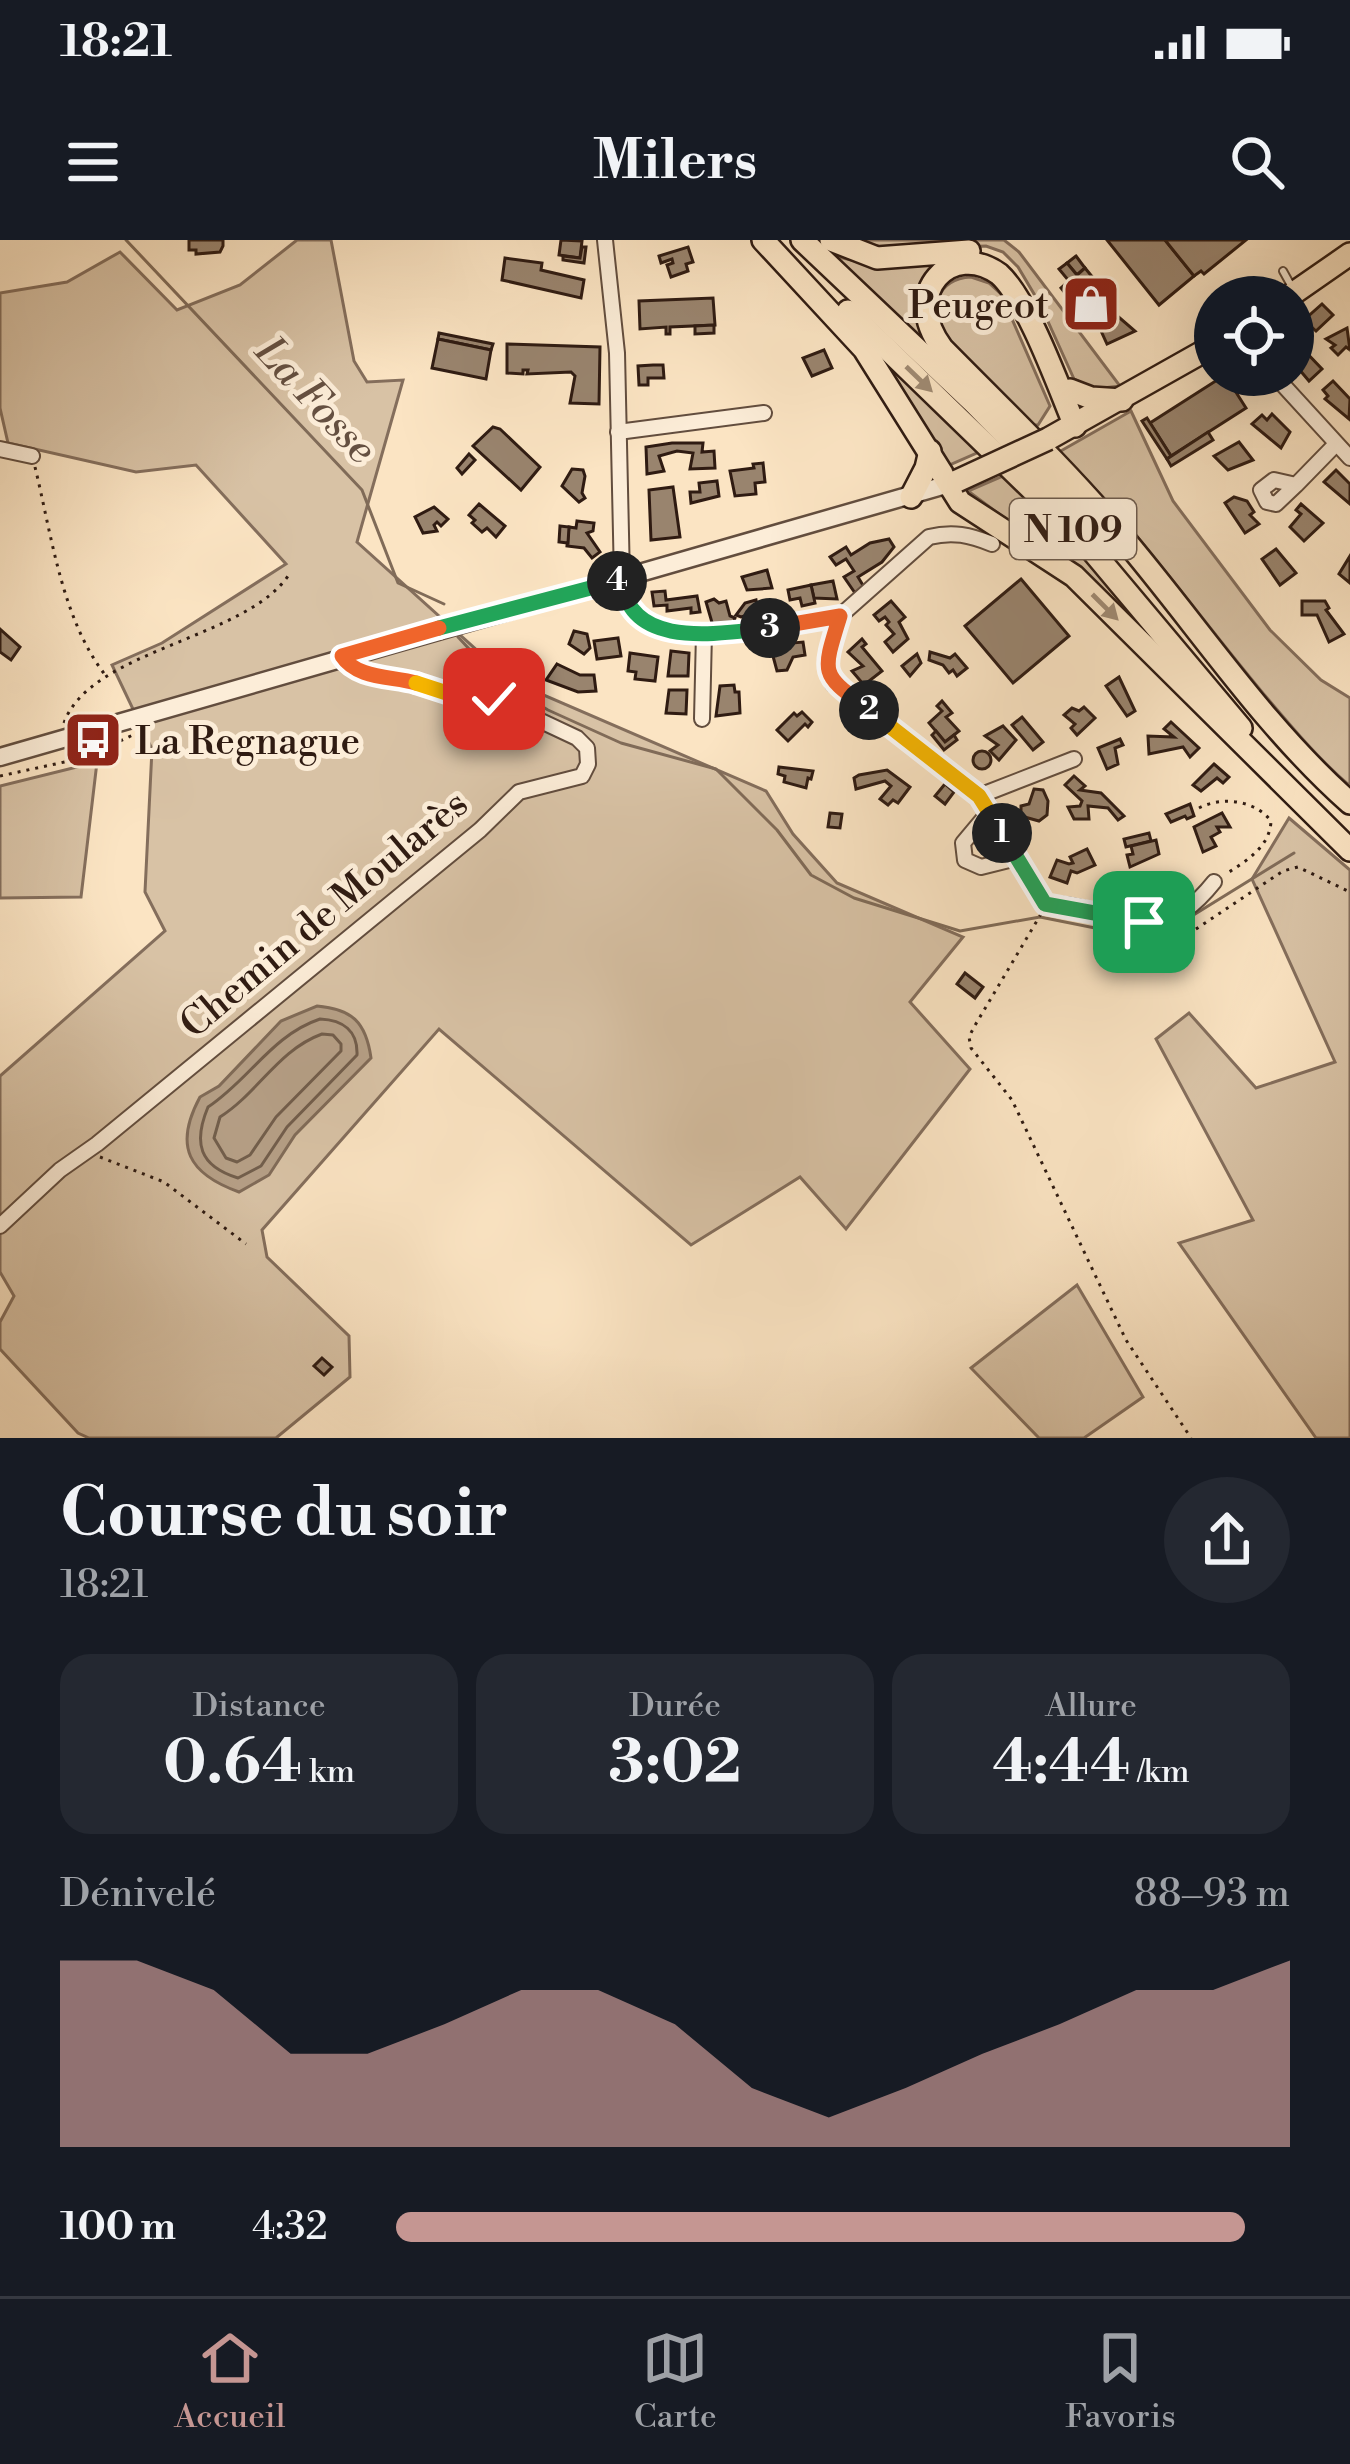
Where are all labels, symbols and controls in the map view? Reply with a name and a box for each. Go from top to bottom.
text: 18:21 [60,14,172,71]
text: Milers [593,128,757,196]
icon: menu [60,129,126,195]
icon: search [1224,129,1290,195]
shop icon: Peugeot [1060,273,1122,335]
map controls [1194,276,1314,396]
button: locate [1194,276,1314,396]
place label: Peugeot [908,282,1049,331]
water label: La Fosse [243,326,387,475]
one-way arrow [904,365,933,393]
road number: N 109 [1010,499,1136,559]
pin: 4 [587,551,647,611]
text: 4 [606,560,628,601]
one-way arrow [1091,593,1119,621]
pin: 3 [740,598,800,658]
text: 3 [760,607,780,648]
pin [443,648,545,750]
icon: check [461,666,527,732]
pin: 2 [839,680,899,740]
text: 2 [859,689,879,730]
bus stop icon: La Regnague [62,709,124,771]
place label: La Regnague [135,718,360,767]
street label: Chemin de Moularès [171,780,479,1050]
pin: 1 [972,803,1032,863]
text: 1 [994,812,1010,853]
pin [1093,871,1195,973]
icon: arrive [1111,889,1177,955]
text: Course du soir [60,1474,508,1557]
button: share [1164,1477,1290,1603]
text: 18:21 [60,1561,148,1610]
text: Distance [192,1686,326,1727]
text: Durée [629,1686,721,1727]
text: Allure [1045,1686,1137,1727]
text: 0.64 [163,1727,302,1802]
text: 3:02 [609,1727,741,1802]
text: 4:44 [992,1727,1130,1802]
text: km [302,1752,355,1793]
text: /km [1130,1752,1190,1793]
text: Dénivelé [60,1870,216,1919]
text: 88–93 m [1134,1870,1290,1919]
text: 100 m [60,2203,176,2252]
text: 4:32 [252,2203,328,2252]
tab: Accueil [174,2325,285,2438]
tab: Carte [634,2325,717,2438]
tab: Favoris [1065,2325,1176,2438]

